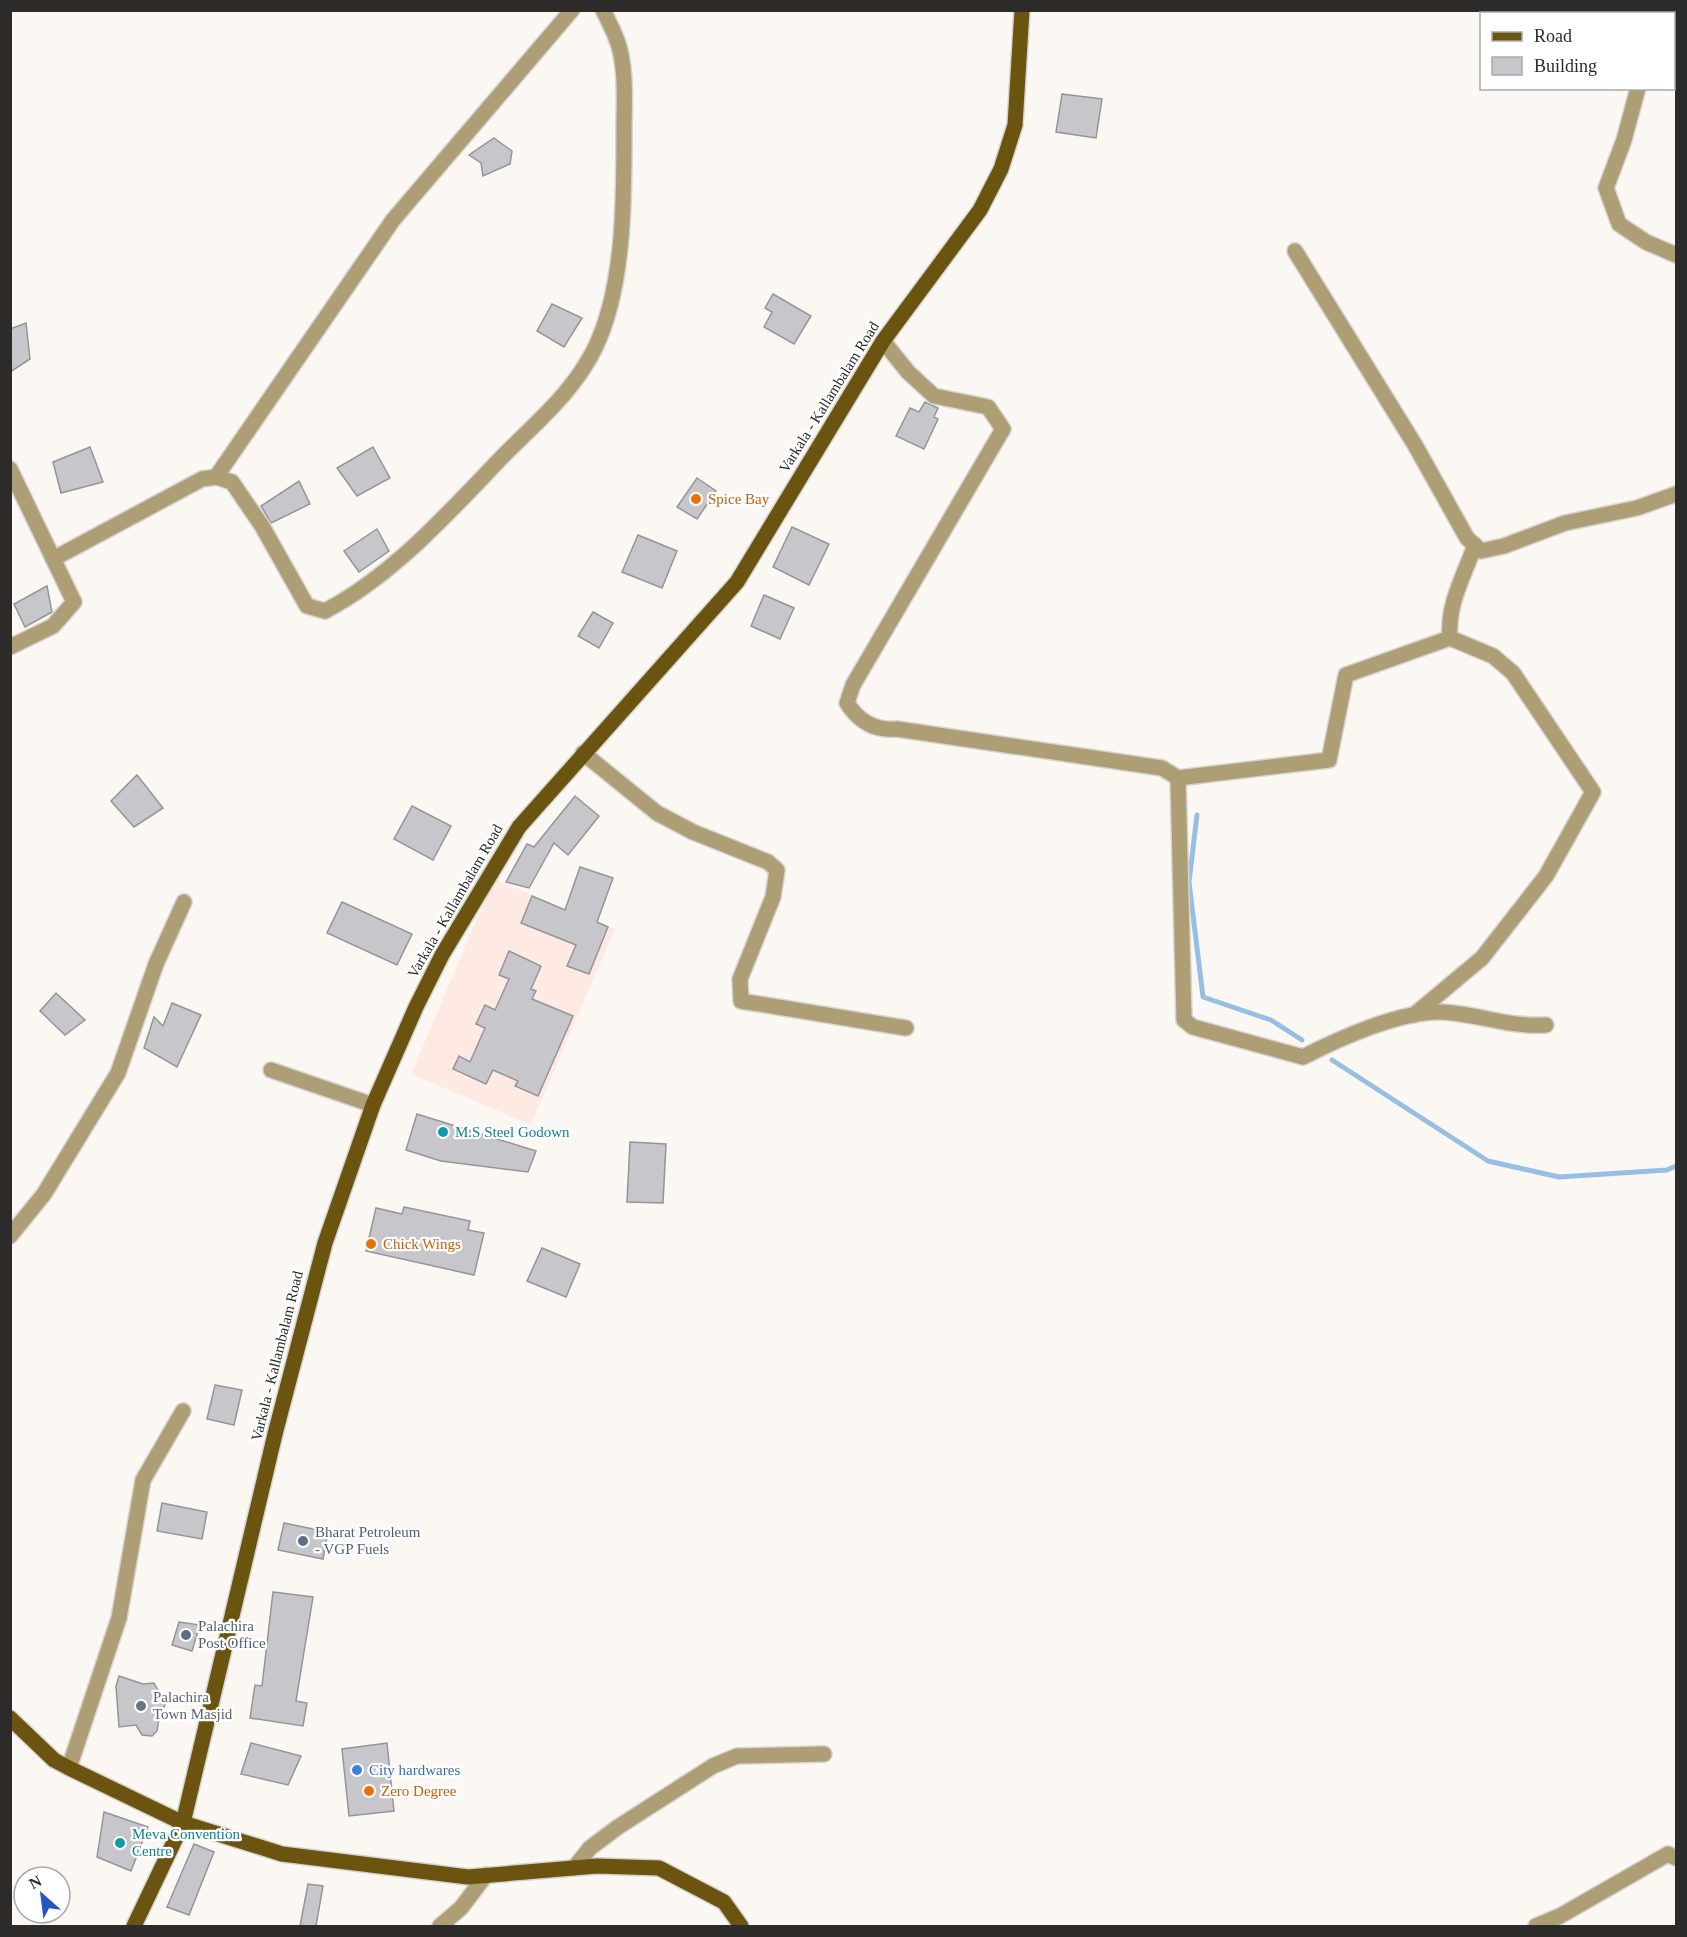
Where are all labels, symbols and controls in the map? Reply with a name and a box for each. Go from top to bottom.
legend [1480,12,1675,90]
text: Road [1534,26,1572,46]
text: Building [1534,56,1597,76]
street label: Varkala - Kallambalam Road [776,318,882,475]
place label: Spice Bay [708,491,770,507]
marker: Spice Bay [689,492,703,506]
street label: Varkala - Kallambalam Road [404,821,506,981]
place label: M.S Steel Godown [455,1124,570,1140]
marker: M.S Steel Godown [436,1125,450,1139]
place label: Chick Wings [383,1236,461,1252]
marker: Chick Wings [364,1237,378,1251]
street label: Varkala - Kallambalam Road [248,1269,306,1443]
place label: Bharat Petroleum - VGP Fuels [315,1524,421,1557]
marker: Bharat Petroleum - VGP Fuels [296,1534,310,1548]
place label: Palachira Post Office [198,1618,266,1651]
marker: Palachira Post Office [179,1628,193,1642]
place label: Palachira Town Masjid [153,1689,233,1722]
marker: Palachira Town Masjid [134,1699,148,1713]
place label: City hardwares [369,1762,460,1778]
marker: City hardwares [350,1763,364,1777]
place label: Zero Degree [381,1783,457,1799]
marker: Zero Degree [362,1784,376,1798]
place label: Meva Convention Centre [132,1826,240,1859]
marker: Meva Convention Centre [113,1836,127,1850]
north arrow [12,1865,72,1925]
text: N [26,1872,45,1892]

